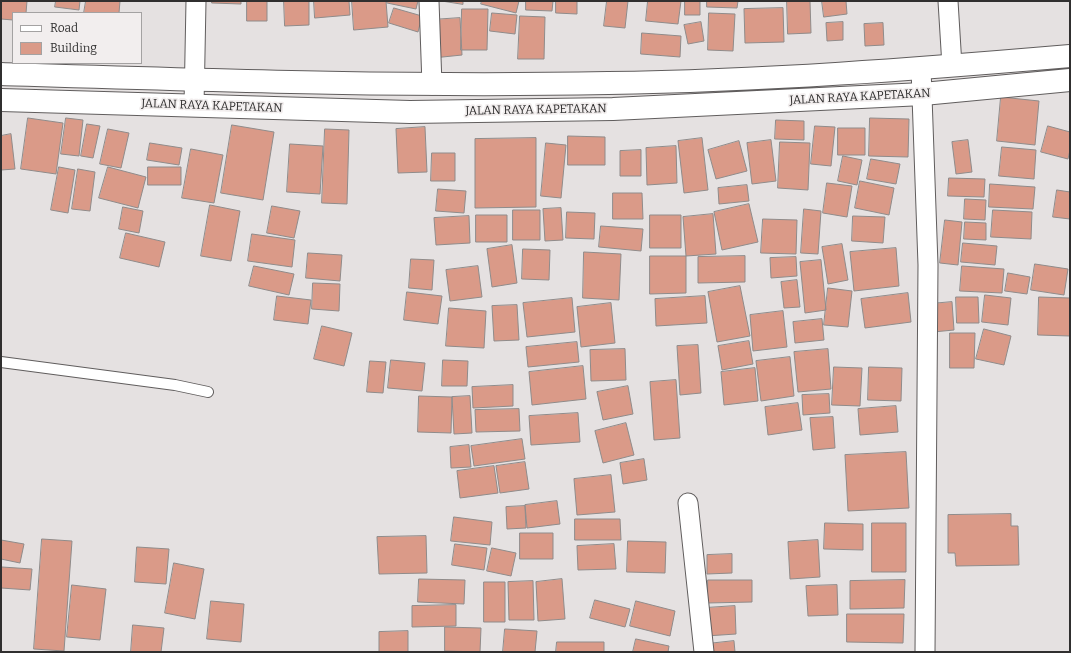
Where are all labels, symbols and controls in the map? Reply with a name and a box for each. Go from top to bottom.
legend [12,12,142,64]
text: Road [50,21,78,35]
text: Building [50,41,97,55]
street label: JALAN RAYA KAPETAKAN [789,86,931,108]
street label: JALAN RAYA KAPETAKAN [141,96,283,116]
street label: JALAN RAYA KAPETAKAN [465,102,607,118]

